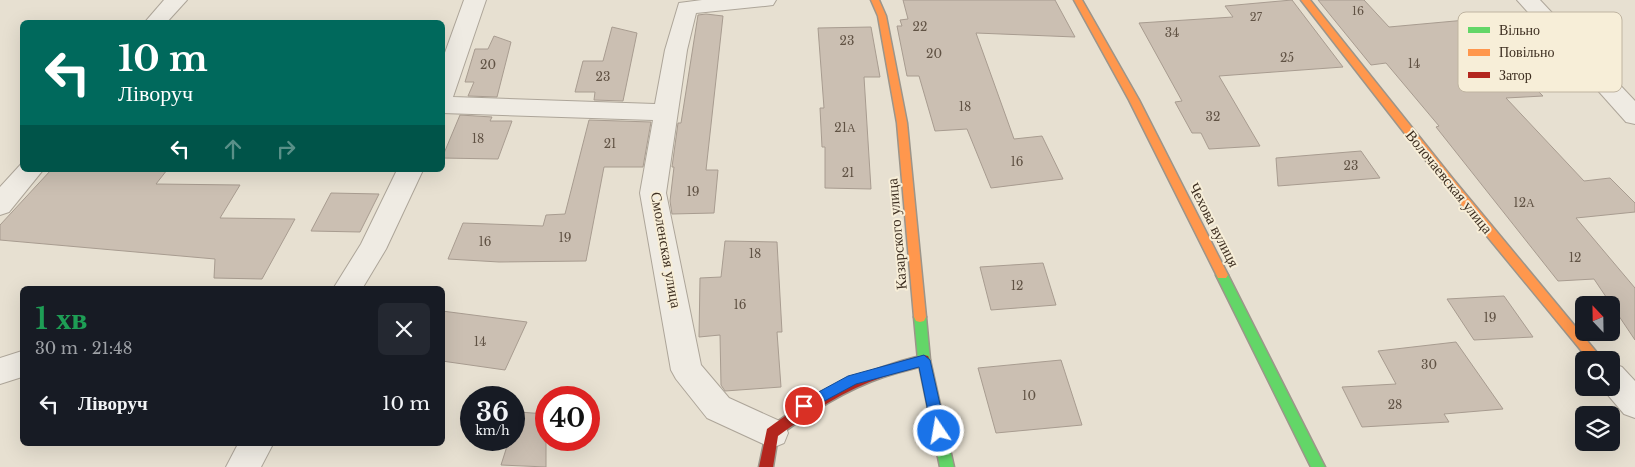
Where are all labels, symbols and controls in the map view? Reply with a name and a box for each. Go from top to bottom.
house number: 16 [1352,4,1364,18]
house number: 27 [1250,10,1263,24]
legend [1458,12,1622,92]
house number: 22 [913,19,927,34]
text: Вільно [1499,21,1540,39]
house number: 34 [1165,25,1179,40]
house number: 23 [840,33,854,48]
text: 10 m [118,37,208,80]
icon: left [35,40,100,105]
text: Повільно [1499,43,1554,61]
house number: 20 [926,46,942,61]
house number: 25 [1280,50,1294,65]
house number: 14 [1408,56,1420,71]
house number: 20 [480,57,496,72]
text: Затор [1499,66,1532,84]
house number: 23 [596,69,610,84]
text: Ліворуч [118,80,193,107]
house number: 18 [959,99,971,114]
house number: 32 [1206,109,1220,124]
house number: 21А [834,120,856,135]
street label: Волочаевская улица [1402,126,1497,238]
house number: 18 [472,131,484,146]
icon: left [166,135,194,163]
icon: ahead [219,135,247,163]
icon: right [272,135,300,163]
house number: 21 [604,136,616,151]
house number: 16 [1010,154,1024,169]
house number: 23 [1344,158,1358,173]
house number: 21 [842,165,854,180]
street label: Казарского улица [882,177,911,291]
street label: Чехова вулиця [1185,179,1244,270]
house number: 19 [686,184,700,199]
street label: Смоленская улица [647,190,686,310]
house number: 12А [1513,195,1535,210]
house number: 19 [558,230,572,245]
house number: 16 [478,234,492,249]
house number: 18 [749,246,761,261]
house number: 12 [1569,250,1581,265]
house number: 12 [1011,278,1023,293]
north arrow [1575,296,1620,341]
map controls [1575,296,1620,451]
house number: 16 [733,297,747,312]
text: 1 хв [35,300,88,337]
button: close [378,303,430,355]
house number: 19 [1483,310,1497,325]
house number: 14 [474,334,486,349]
text: 30 m · 21:48 [35,338,132,358]
button: search [1575,351,1620,396]
house number: 30 [1421,357,1437,372]
pin [783,385,825,427]
speed limit sign: 40 [535,386,600,451]
house number: 10 [1022,388,1036,403]
icon: left [35,390,63,418]
text: Ліворуч [78,392,148,415]
text: 10 m [382,392,430,415]
icon: arrive [790,392,818,420]
text: 36 [476,397,509,428]
house number: 28 [1388,397,1402,412]
position arrow [912,404,964,456]
button: layers [1575,406,1620,451]
text: km/h [475,423,510,438]

